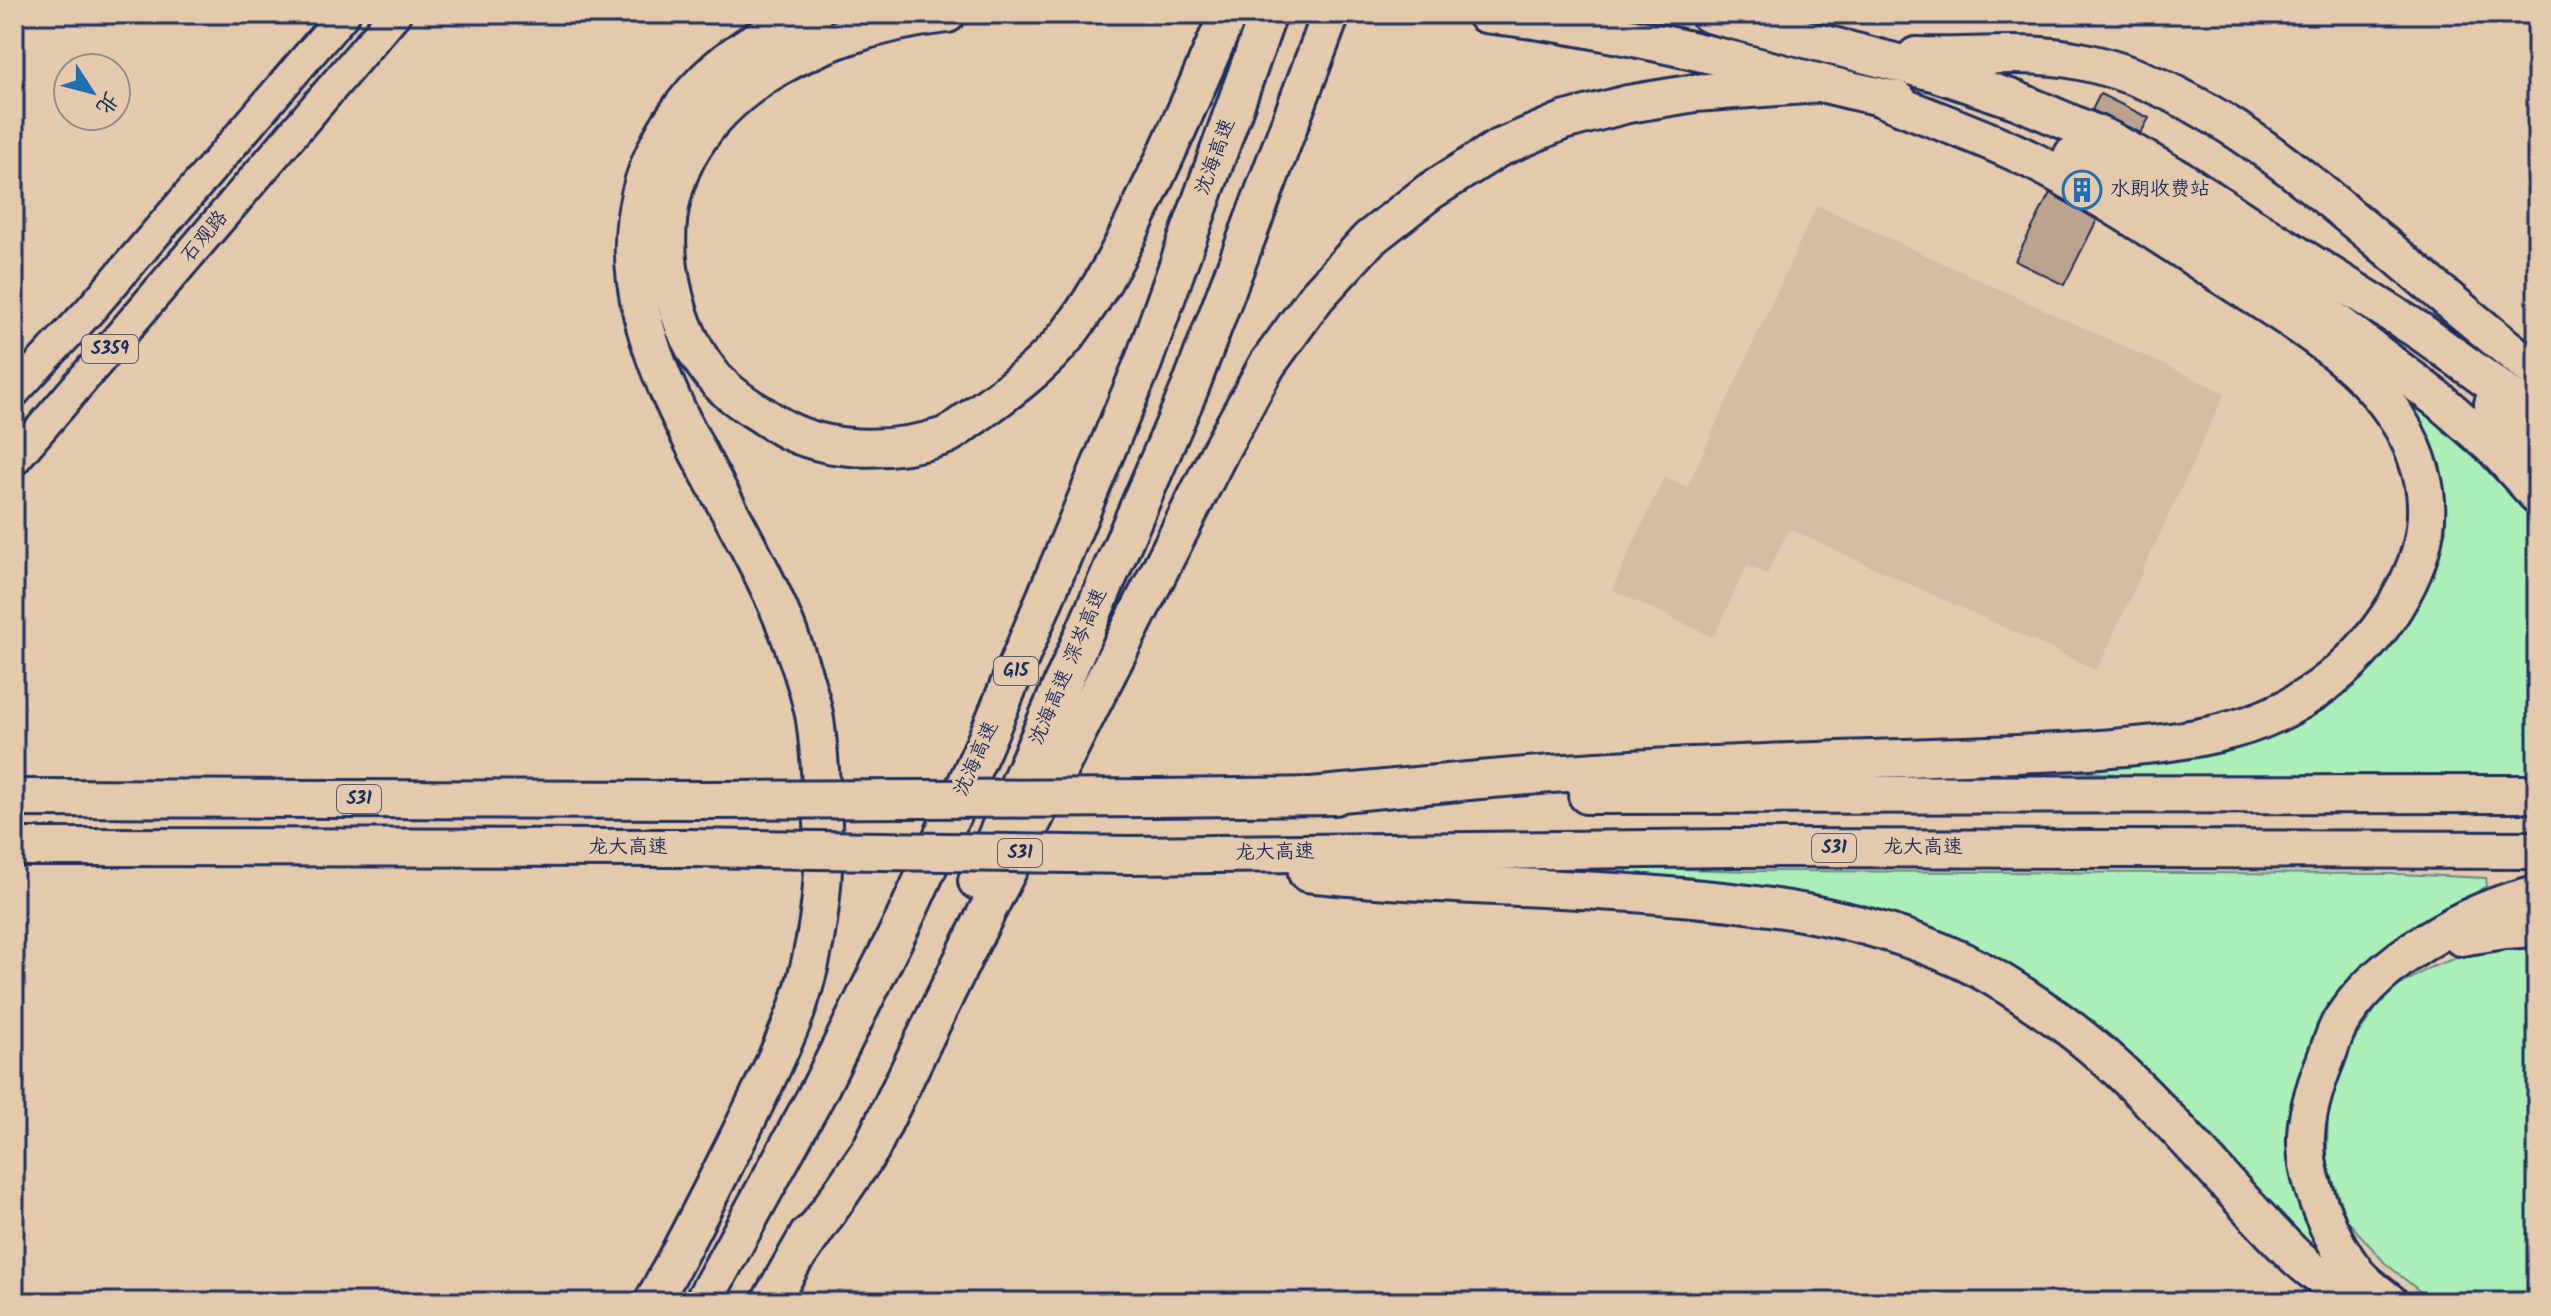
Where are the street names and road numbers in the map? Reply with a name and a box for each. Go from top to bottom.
street label: 沈海高速 [1187,114,1245,200]
street label: 石观路 [173,203,237,270]
road number: S359 [82,335,138,363]
street label: 沈海高速 深岑高速 [1021,583,1117,751]
road number: G15 [994,657,1038,685]
street label: 沈海高速 [946,716,1008,802]
road number: S31 [337,785,381,813]
street label: 龙大高速 [588,832,668,864]
street label: 龙大高速 [1883,832,1963,864]
road number: S31 [1812,834,1856,862]
street label: 龙大高速 [1235,836,1315,870]
road number: S31 [998,839,1042,867]

